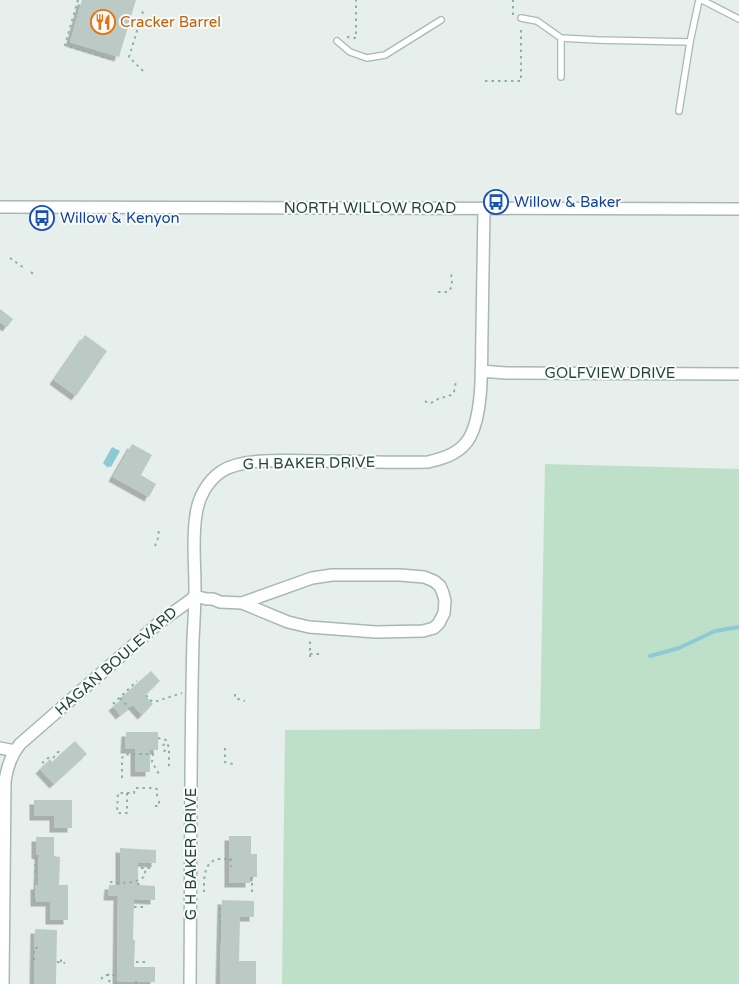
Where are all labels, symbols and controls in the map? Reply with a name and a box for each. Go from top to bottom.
restaurant icon: Cracker Barrel [90,9,116,35]
place label: Cracker Barrel [120,13,221,31]
bus stop icon: Willow & Baker [483,189,509,215]
place label: Willow & Baker [514,193,621,211]
street label: NORTH WILLOW ROAD [284,199,456,217]
bus stop icon: Willow & Kenyon [29,205,55,231]
place label: Willow & Kenyon [60,209,180,227]
street label: GOLFVIEW DRIVE [545,364,675,382]
street label: G H BAKER DRIVE [243,453,375,473]
street label: HAGAN BOULEVARD [51,603,181,719]
street label: G H BAKER DRIVE [182,788,200,920]

